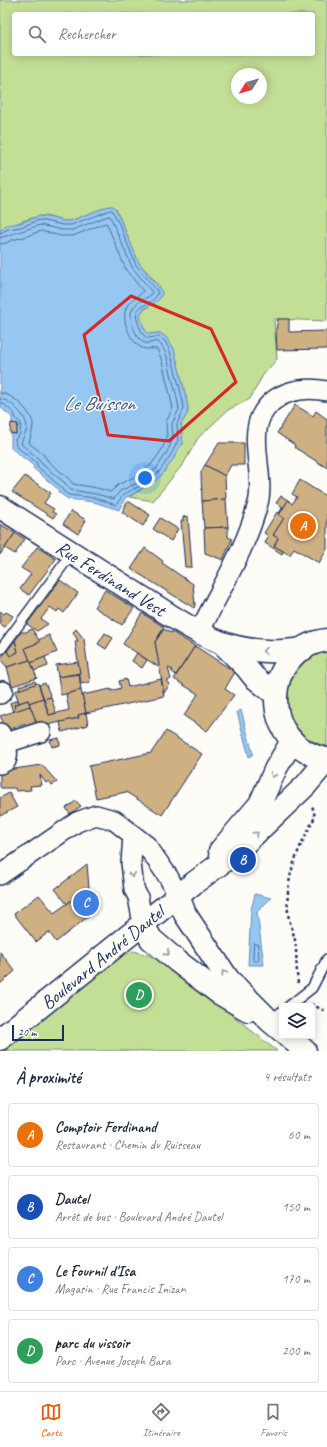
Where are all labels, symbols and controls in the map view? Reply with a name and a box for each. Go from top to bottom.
search box [12,12,315,56]
icon: search [26,23,48,45]
text: Rechercher [58,25,116,44]
north arrow [231,68,267,104]
water label: Le Buisson [64,391,136,416]
your location [135,468,155,488]
pin: A [290,511,316,541]
street label: Rue Ferdinand Vest [51,536,171,623]
one-way arrow [262,647,268,655]
one-way arrow [269,771,277,778]
one-way arrow [251,831,259,838]
pin: B [230,845,256,875]
one-way arrow [128,872,137,878]
pin: C [73,888,99,918]
street label: Boulevard André Dautel [36,900,168,1014]
one-way arrow [163,949,170,956]
one-way arrow [221,970,229,977]
pin: D [126,980,152,1010]
map controls [279,1003,315,1039]
button: layers [279,1003,315,1039]
scale bar [12,1023,64,1042]
text: 20 m [18,1025,37,1039]
text: À proximité [16,1067,81,1088]
text: 4 résultats [263,1069,311,1085]
text: Comptoir Ferdinand [55,1118,156,1137]
text: A [27,1127,33,1143]
text: 60 m [288,1127,310,1143]
text: Restaurant · Chemin du Ruisseau [55,1137,200,1153]
text: Dautel [55,1190,89,1209]
text: B [27,1199,33,1215]
text: 150 m [282,1199,310,1215]
text: Arrêt de bus · Boulevard André Dautel [55,1209,222,1225]
text: Le Fournil d'Isa [55,1262,135,1281]
text: C [27,1271,33,1287]
text: 170 m [282,1271,310,1287]
text: Magasin · Rue Francis Inizan [55,1281,185,1297]
text: parc du vissoir [55,1334,130,1353]
text: D [26,1343,34,1359]
text: 200 m [282,1343,310,1359]
text: Parc · Avenue Joseph Bara [55,1353,171,1369]
tab: Carte [40,1401,62,1439]
tab: Itinéraire [143,1401,180,1439]
tab: Favoris [260,1401,287,1439]

